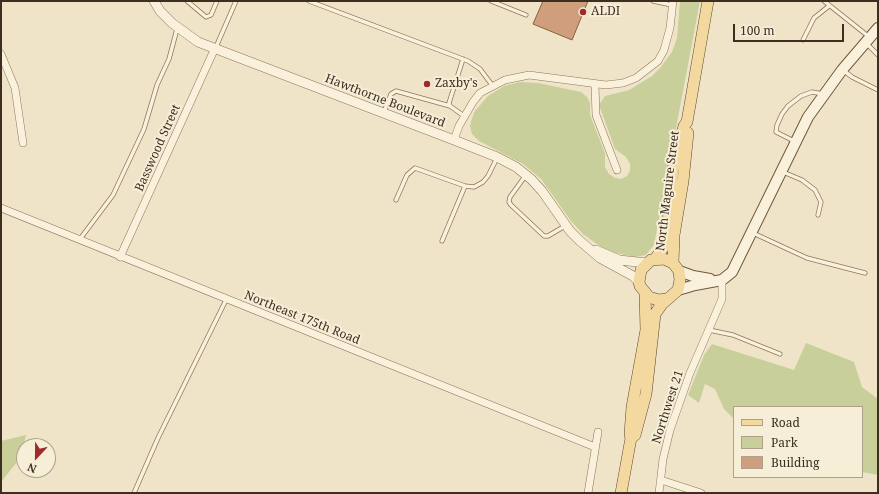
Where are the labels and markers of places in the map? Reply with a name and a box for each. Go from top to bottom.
place label: ALDI [591,5,620,19]
marker: ALDI [578,7,588,17]
place label: Zaxby's [435,77,478,91]
marker: Zaxby's [422,79,432,89]

